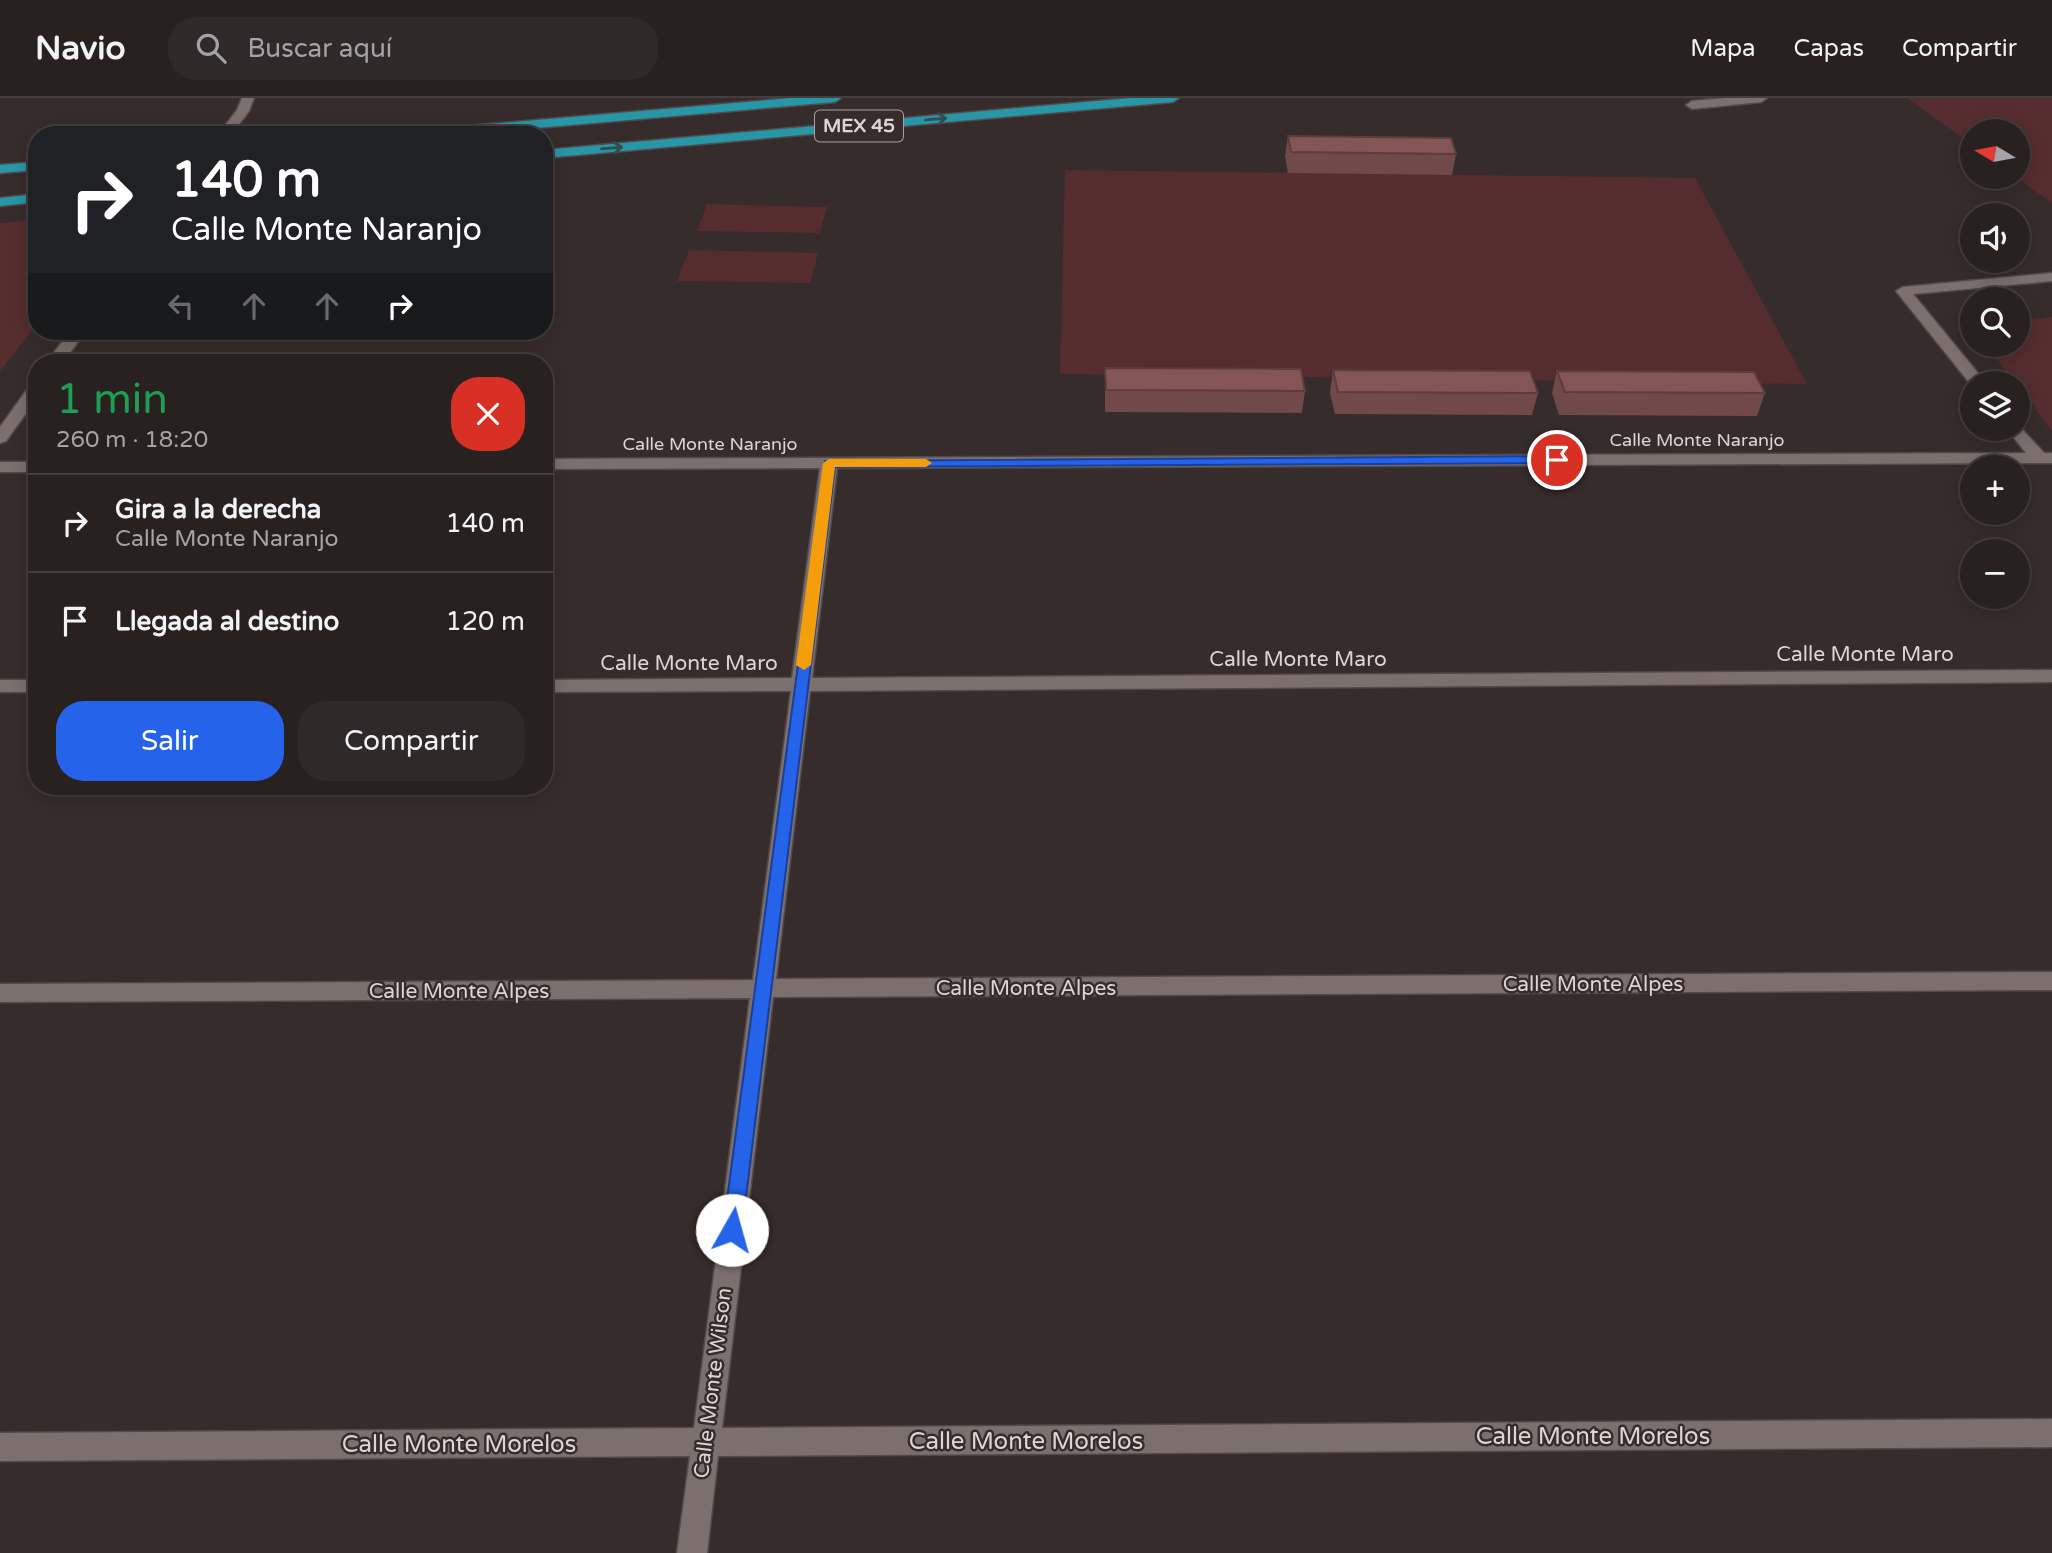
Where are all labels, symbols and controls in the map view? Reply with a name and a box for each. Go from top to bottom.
search box [168,17,658,80]
text: Navio [35,29,126,68]
icon: search [192,29,230,67]
text: Buscar aquí [248,33,392,64]
text: Mapa [1690,34,1756,63]
text: Capas [1794,34,1864,63]
text: Compartir [1902,34,2017,63]
road number: MEX 45 [815,110,903,142]
one-way arrow [925,112,947,125]
north arrow [1960,119,2030,189]
map controls [1960,119,2030,609]
one-way arrow [600,141,623,154]
text: 140 m [171,151,321,210]
icon: right [56,154,147,245]
button: sound [1960,203,2030,273]
text: Calle Monte Naranjo [171,211,482,249]
icon: left [162,287,200,325]
icon: ahead [235,287,273,325]
icon: ahead [308,287,346,325]
icon: right [381,287,419,325]
button: search [1960,287,2030,357]
button: layers [1960,371,2030,441]
text: 1 min [56,374,168,425]
button: close [451,377,525,451]
text: 260 m · 18:20 [56,426,208,454]
street label: Calle Monte Naranjo [1610,429,1785,451]
pin [1527,430,1587,490]
street label: Calle Monte Naranjo [623,433,798,455]
icon: arrive [1538,441,1576,479]
button: + [1960,455,2030,525]
text: Gira a la derecha [115,494,321,525]
icon: right [56,504,94,542]
text: 140 m [445,508,525,539]
text: Calle Monte Naranjo [115,525,339,553]
button: − [1960,539,2030,609]
icon: arrive [56,602,94,640]
text: Llegada al destino [115,606,339,637]
text: 120 m [445,606,525,637]
street label: Calle Monte Maro [1776,642,1954,667]
street label: Calle Monte Maro [1209,647,1387,672]
street label: Calle Monte Maro [600,651,778,676]
button: Salir [56,701,284,781]
button: Compartir [298,701,525,781]
street label: Calle Monte Alpes [1503,972,1683,997]
street label: Calle Monte Alpes [936,976,1116,1001]
street label: Calle Monte Alpes [369,979,549,1004]
position arrow [695,1193,769,1267]
street label: Calle Monte Wilson [689,1286,737,1480]
street label: Calle Monte Morelos [1476,1422,1710,1451]
street label: Calle Monte Morelos [909,1427,1143,1456]
street label: Calle Monte Morelos [342,1430,576,1459]

